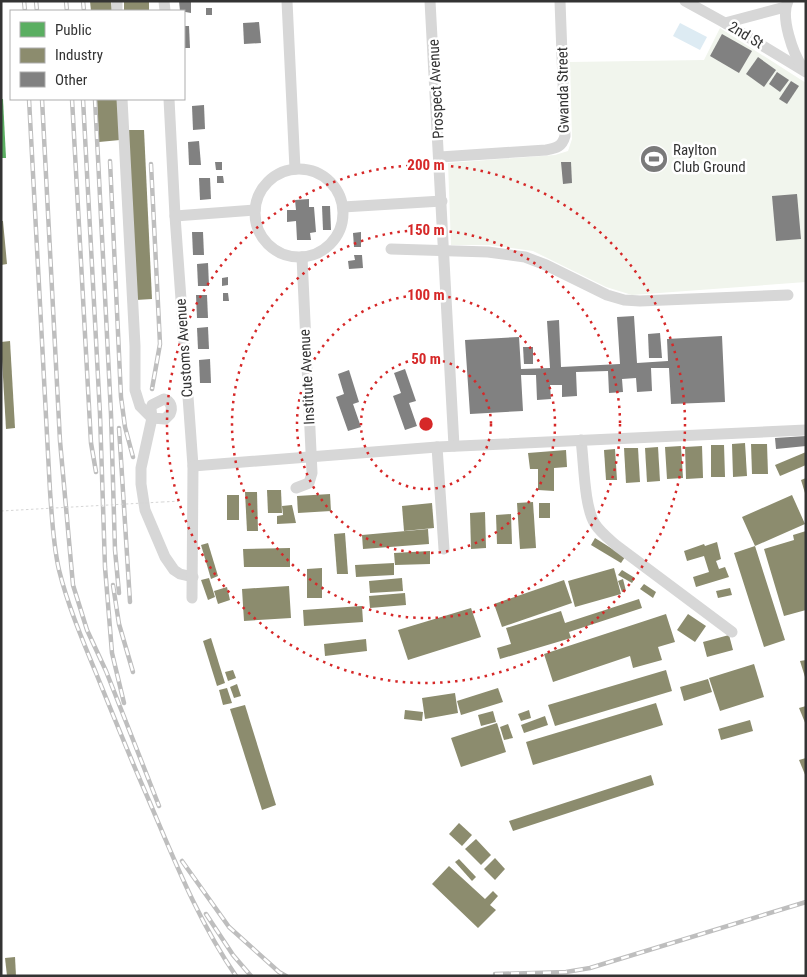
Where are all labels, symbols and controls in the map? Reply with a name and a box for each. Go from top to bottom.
legend [10,10,185,100]
street label: 2nd St [725,18,767,52]
text: Public [55,21,92,39]
street label: Prospect Avenue [424,39,448,139]
text: Industry [55,46,103,64]
street label: Gwanda Street [553,47,573,133]
text: Other [55,71,88,89]
place label: Raylton Club Ground [673,141,746,176]
sports icon: Raylton Club Ground [639,144,669,174]
text: 200 m [407,156,445,174]
text: 150 m [407,221,445,239]
text: 100 m [407,286,445,304]
street label: Customs Avenue [172,298,196,398]
street label: Institute Avenue [296,329,318,425]
text: 50 m [411,350,441,368]
centre of rings [417,415,435,433]

